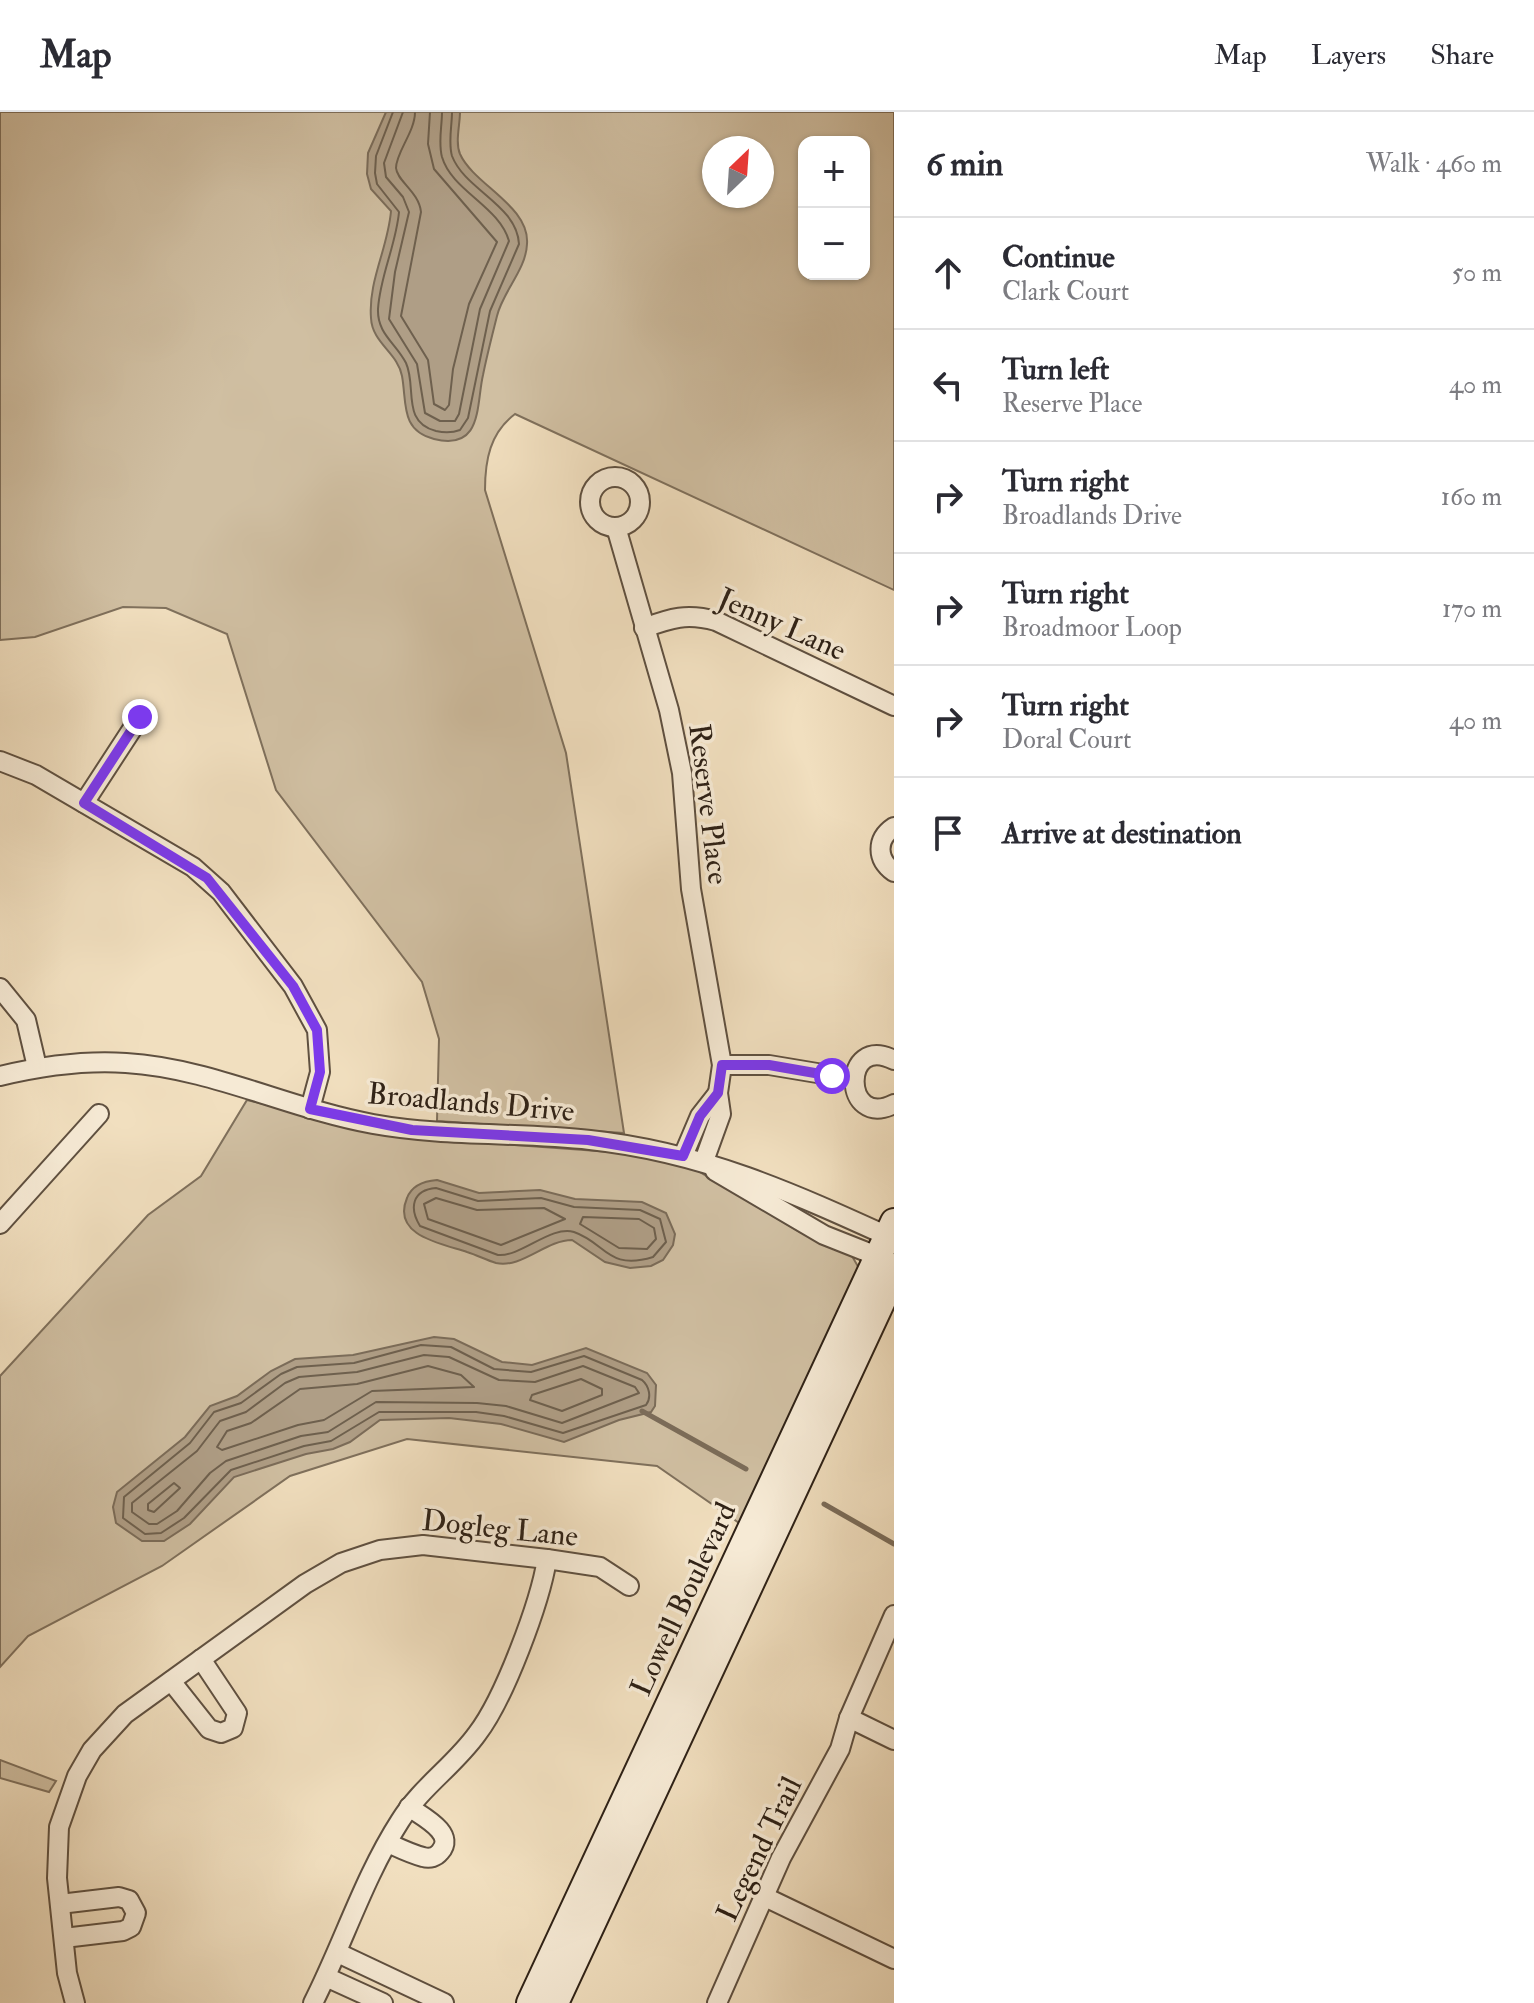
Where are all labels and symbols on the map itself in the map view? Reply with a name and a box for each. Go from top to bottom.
north arrow [702,136,774,208]
street label: Jenny Lane [711,579,852,669]
route end [122,699,158,735]
street label: Reserve Place [680,721,737,887]
route start [814,1058,850,1094]
street label: Broadlands Drive [366,1075,576,1130]
street label: Lowell Boulevard [622,1496,745,1702]
street label: Dogleg Lane [420,1502,580,1555]
street label: Legend Trail [709,1771,810,1928]

